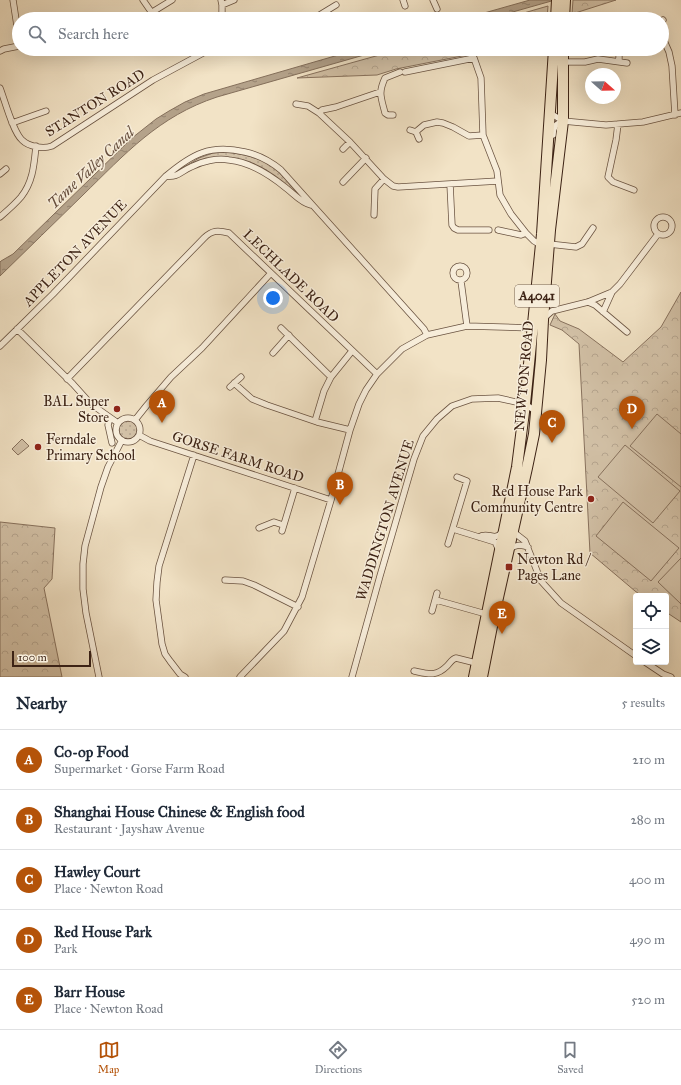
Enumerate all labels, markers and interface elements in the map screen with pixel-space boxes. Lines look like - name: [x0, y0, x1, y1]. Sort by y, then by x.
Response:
- search box: [12, 12, 669, 56]
- icon: search: [26, 23, 48, 45]
- text: Search here: [58, 25, 129, 43]
- street label: STANTON ROAD: [42, 66, 148, 140]
- north arrow: [585, 68, 621, 104]
- water label: Tame Valley Canal: [44, 122, 139, 213]
- street label: APPLETON AVENUE: [19, 196, 130, 311]
- street label: LECHLADE ROAD: [240, 226, 342, 326]
- road number: A4041: [515, 285, 559, 307]
- your location: [263, 288, 283, 308]
- street label: NEWTON ROAD: [511, 320, 537, 432]
- pin: A: [149, 390, 175, 423]
- place label: BAL Super Store: [43, 393, 110, 426]
- pin: D: [619, 396, 645, 429]
- marker: BAL Super Store: [112, 404, 122, 414]
- pin: C: [539, 410, 565, 443]
- street label: GORSE FARM ROAD: [170, 428, 306, 486]
- place label: Ferndale Primary School: [46, 431, 135, 464]
- street label: WADDINGTON AVENUE: [352, 437, 418, 603]
- marker: Ferndale Primary School: [33, 442, 43, 452]
- pin: B: [327, 472, 353, 505]
- place label: Red House Park Community Centre: [471, 483, 583, 516]
- marker: Red House Park Community Centre: [586, 494, 596, 504]
- place label: Newton Rd / Pages Lane: [517, 551, 591, 584]
- marker: Newton Rd / Pages Lane: [504, 562, 514, 572]
- map controls: [633, 593, 669, 665]
- button: locate: [633, 593, 669, 629]
- pin: E: [489, 601, 515, 634]
- button: layers: [633, 629, 669, 665]
- scale bar: [12, 649, 91, 668]
- text: 100 m: [18, 651, 47, 664]
- text: Nearby: [16, 693, 67, 714]
- text: 5 results: [621, 695, 665, 711]
- text: Co-op Food: [54, 743, 129, 761]
- text: A: [25, 752, 33, 768]
- text: 210 m: [632, 752, 665, 768]
- text: Supermarket · Gorse Farm Road: [54, 761, 225, 777]
- text: Shanghai House Chinese & English food: [54, 803, 305, 821]
- text: B: [25, 812, 33, 828]
- text: 280 m: [630, 812, 665, 828]
- text: Restaurant · Jayshaw Avenue: [54, 821, 205, 837]
- text: Hawley Court: [54, 863, 140, 881]
- text: C: [25, 872, 33, 888]
- text: 400 m: [629, 872, 665, 888]
- text: Place · Newton Road: [54, 881, 163, 897]
- text: Red House Park: [54, 923, 152, 941]
- text: D: [24, 932, 34, 948]
- text: 490 m: [629, 932, 665, 948]
- text: Park: [54, 941, 78, 957]
- text: Barr House: [54, 983, 125, 1001]
- text: E: [24, 992, 34, 1008]
- text: 520 m: [631, 992, 665, 1008]
- text: Place · Newton Road: [54, 1001, 163, 1017]
- tab: Map: [98, 1039, 120, 1076]
- tab: Directions: [315, 1039, 362, 1076]
- tab: Saved: [557, 1039, 583, 1076]

